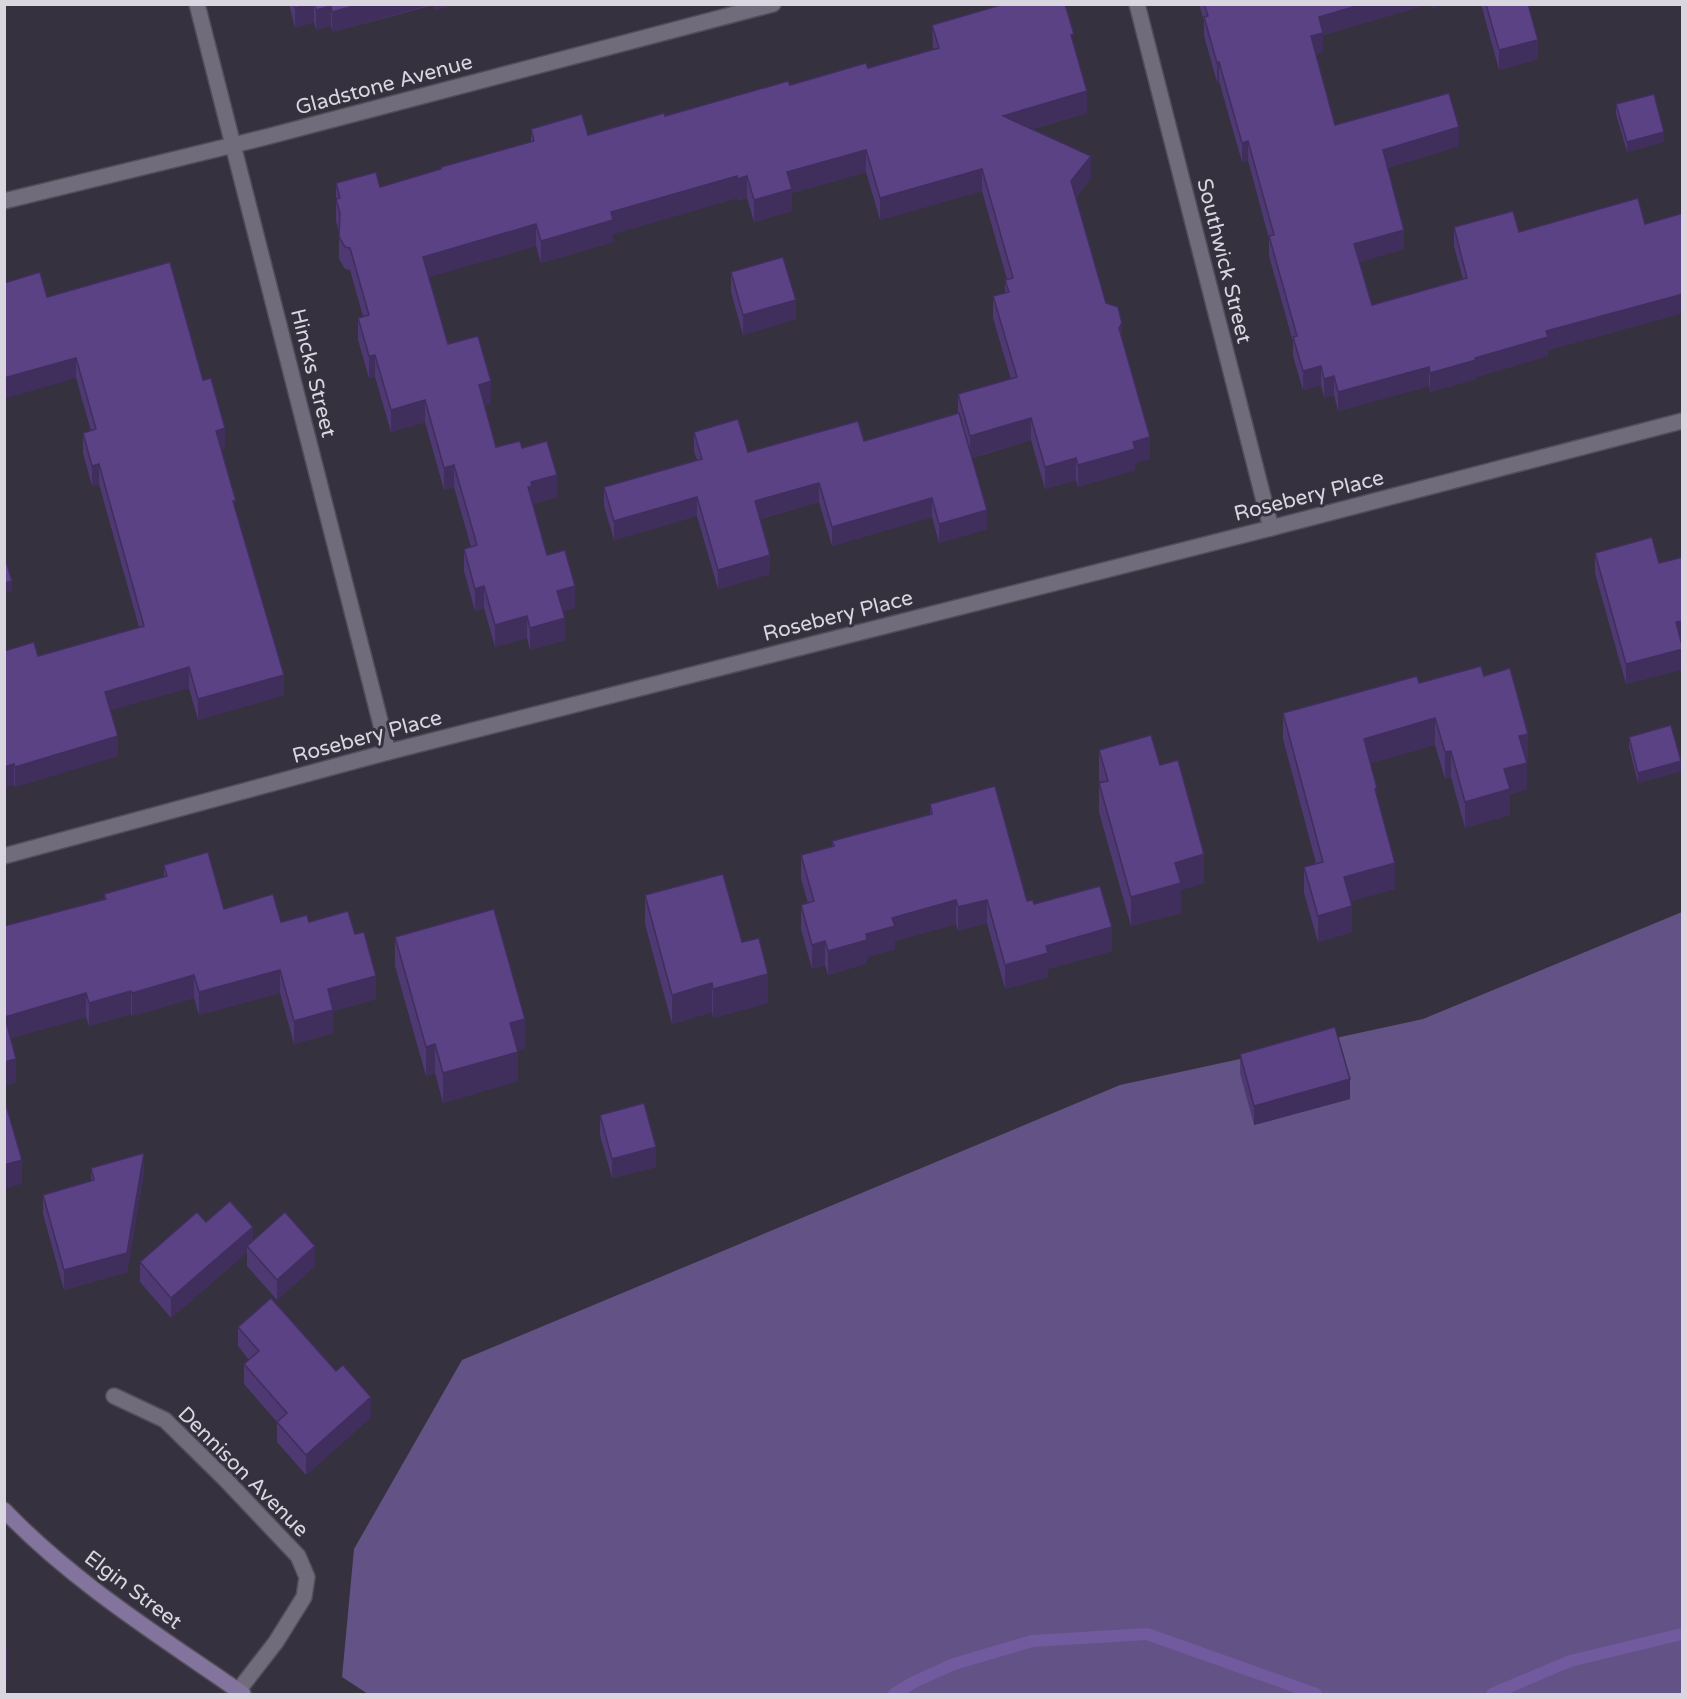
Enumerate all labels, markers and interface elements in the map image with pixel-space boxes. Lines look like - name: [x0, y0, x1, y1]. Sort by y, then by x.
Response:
- street label: Gladstone Avenue: [293, 49, 475, 121]
- street label: Southwick Street: [1191, 176, 1257, 346]
- street label: Hincks Street: [285, 306, 341, 440]
- street label: Rosebery Place: [1231, 465, 1387, 527]
- street label: Rosebery Place: [760, 585, 916, 647]
- street label: Rosebery Place: [290, 705, 445, 769]
- street label: Dennison Avenue: [173, 1402, 314, 1543]
- street label: Elgin Street: [79, 1545, 187, 1635]

